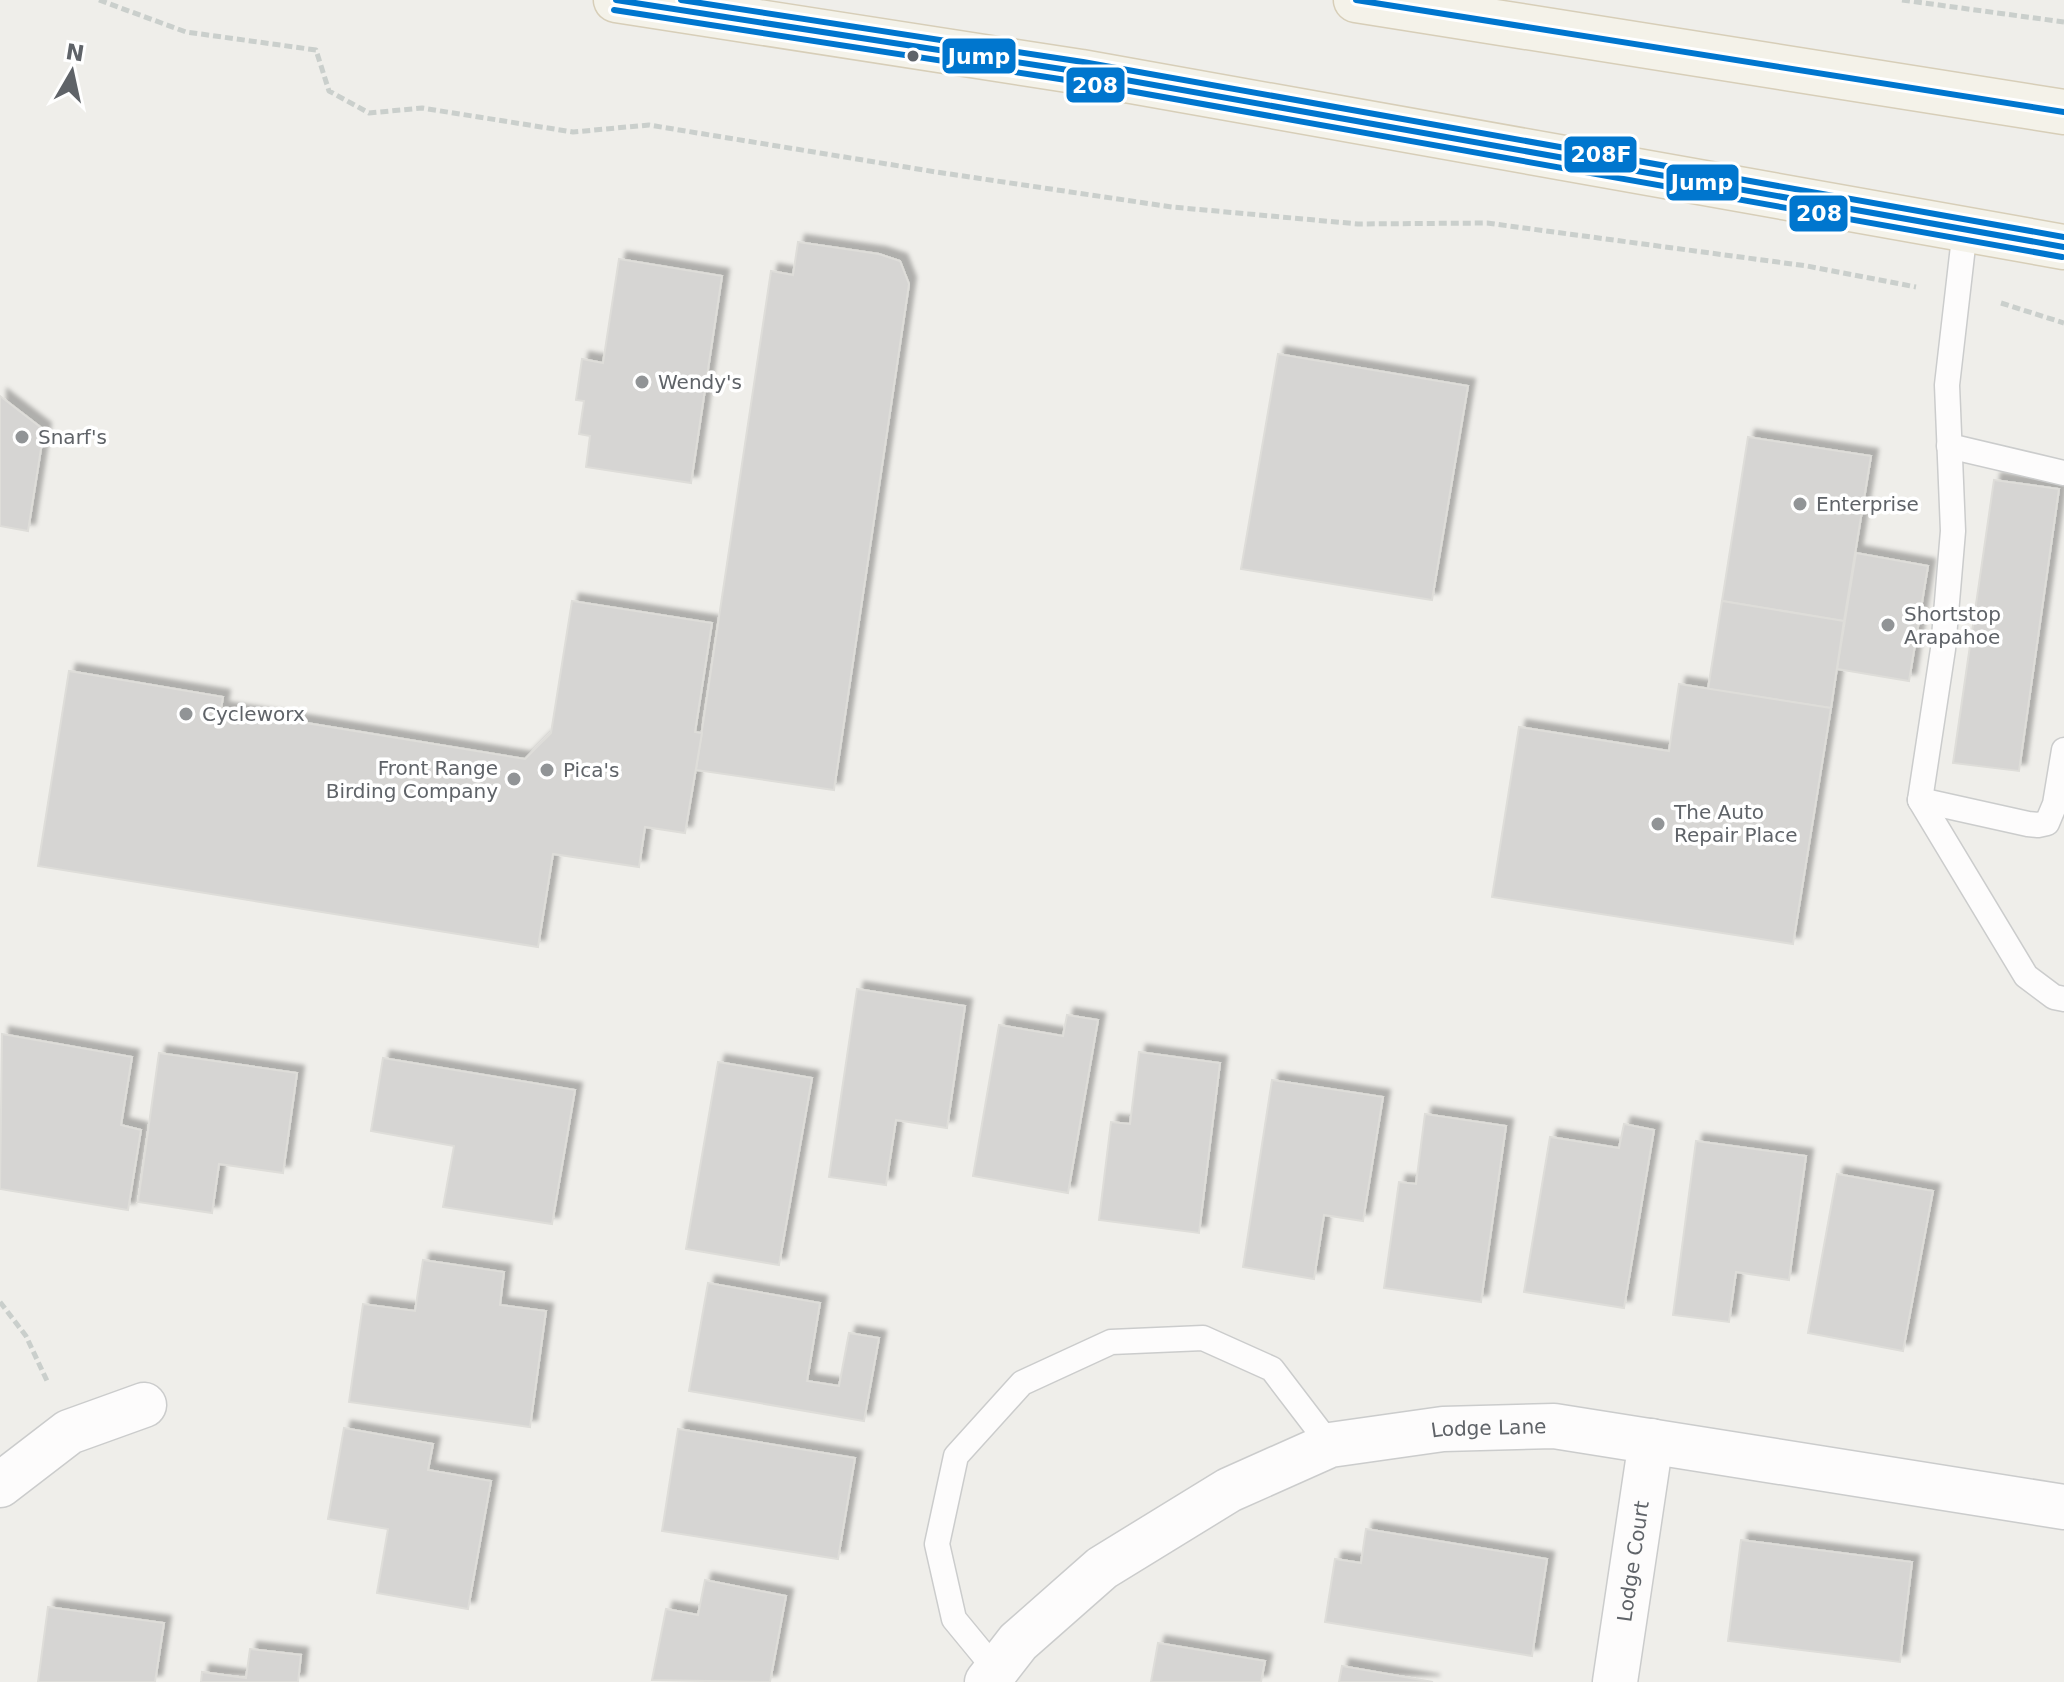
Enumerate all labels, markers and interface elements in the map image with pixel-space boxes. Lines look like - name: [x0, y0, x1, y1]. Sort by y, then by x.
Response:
- north arrow: [32, 32, 112, 112]
- line badge: Jump: [941, 37, 1017, 75]
- text: N: [64, 39, 86, 67]
- text: Jump: [946, 44, 1010, 69]
- unlabelled marker: [905, 48, 921, 64]
- line badge: 208: [1065, 66, 1126, 104]
- text: 208: [1072, 73, 1118, 98]
- line badge: 208F: [1563, 135, 1638, 174]
- text: 208F: [1571, 142, 1631, 167]
- line badge: Jump: [1665, 163, 1740, 202]
- text: Jump: [1669, 170, 1733, 195]
- line badge: 208: [1788, 194, 1849, 233]
- text: 208: [1796, 201, 1842, 226]
- place label: Wendy's: [658, 370, 742, 394]
- marker: Wendy's: [633, 373, 651, 391]
- place label: Snarf's: [38, 425, 107, 449]
- marker: Snarf's: [13, 428, 31, 446]
- place label: Enterprise: [1816, 492, 1919, 516]
- marker: Enterprise: [1791, 495, 1809, 513]
- place label: Shortstop Arapahoe: [1904, 602, 2001, 649]
- marker: Shortstop Arapahoe: [1879, 616, 1897, 634]
- place label: Cycleworx: [202, 702, 305, 726]
- marker: Cycleworx: [177, 705, 195, 723]
- place label: Front Range Birding Company: [326, 756, 498, 803]
- place label: Pica's: [563, 758, 619, 782]
- marker: Pica's: [538, 761, 556, 779]
- marker: Front Range Birding Company: [505, 770, 523, 788]
- place label: The Auto Repair Place: [1673, 800, 1798, 847]
- marker: The Auto Repair Place: [1649, 815, 1667, 833]
- street label: Lodge Lane: [1429, 1414, 1547, 1443]
- street label: Lodge Court: [1612, 1499, 1654, 1623]

